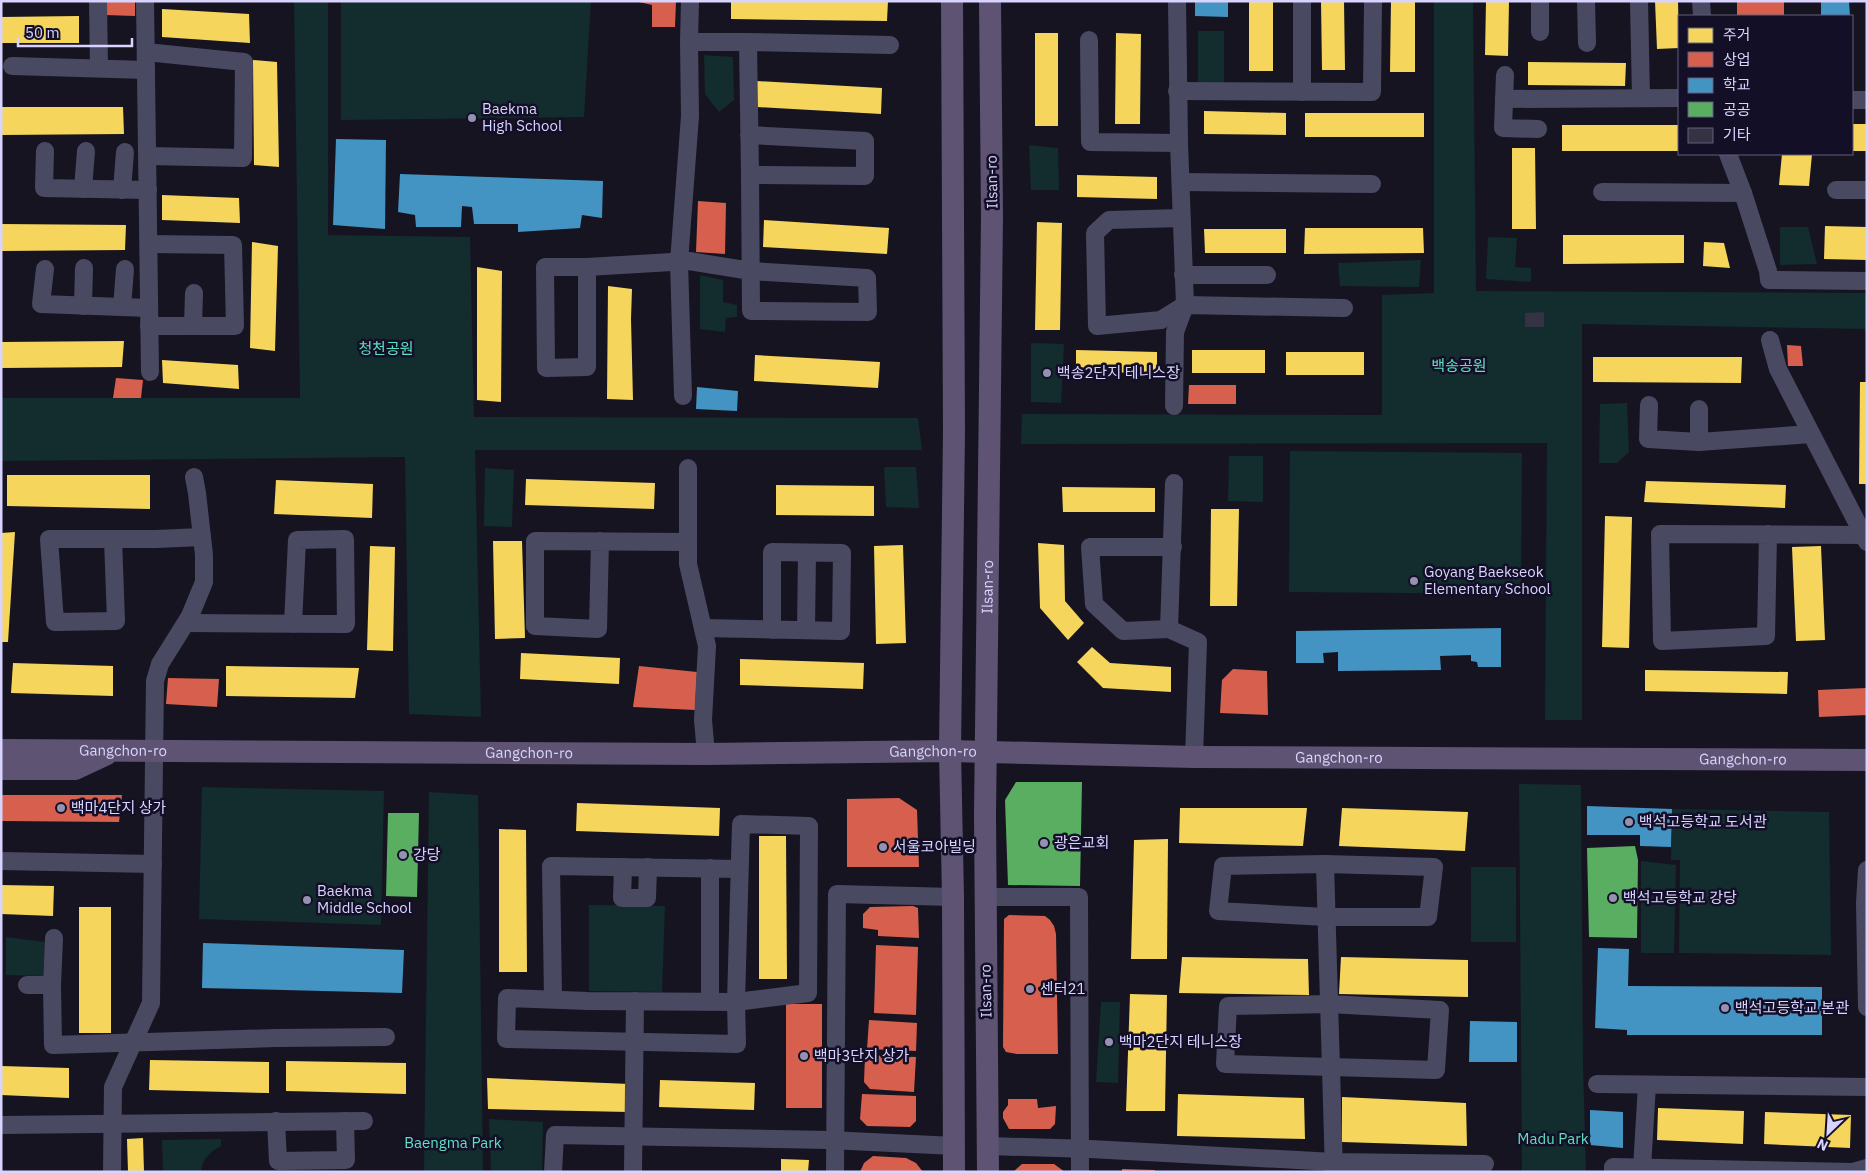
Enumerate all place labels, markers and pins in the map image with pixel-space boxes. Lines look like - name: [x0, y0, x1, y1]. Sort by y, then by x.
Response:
- place label: Baekma High School: [482, 99, 562, 135]
- marker: Baekma High School: [466, 112, 478, 124]
- place label: 백송2단지 테니스장: [1057, 363, 1180, 382]
- marker: 백송2단지 테니스장: [1041, 367, 1053, 379]
- place label: Goyang Baekseok Elementary School: [1424, 562, 1551, 598]
- marker: Goyang Baekseok Elementary School: [1408, 575, 1420, 587]
- place label: 백마4단지 상가: [71, 798, 167, 817]
- marker: 백마4단지 상가: [55, 802, 67, 814]
- place label: 백석고등학교 도서관: [1639, 812, 1767, 831]
- marker: 백석고등학교 도서관: [1623, 816, 1635, 828]
- place label: 광은교회: [1054, 833, 1109, 852]
- place label: 서울코아빌딩: [893, 837, 976, 856]
- marker: 광은교회: [1038, 837, 1050, 849]
- marker: 서울코아빌딩: [877, 841, 889, 853]
- place label: 강당: [413, 845, 441, 864]
- marker: 강당: [397, 849, 409, 861]
- place label: Baekma Middle School: [317, 881, 412, 917]
- place label: 백석고등학교 강당: [1623, 888, 1737, 907]
- marker: 백석고등학교 강당: [1607, 892, 1619, 904]
- marker: Baekma Middle School: [301, 894, 313, 906]
- place label: 센터21: [1040, 979, 1086, 998]
- marker: 센터21: [1024, 983, 1036, 995]
- place label: 백석고등학교 본관: [1735, 998, 1849, 1017]
- marker: 백석고등학교 본관: [1719, 1002, 1731, 1014]
- place label: 백마2단지 테니스장: [1119, 1032, 1242, 1051]
- marker: 백마2단지 테니스장: [1103, 1036, 1115, 1048]
- place label: 백마3단지 상가: [814, 1046, 910, 1065]
- marker: 백마3단지 상가: [798, 1050, 810, 1062]

